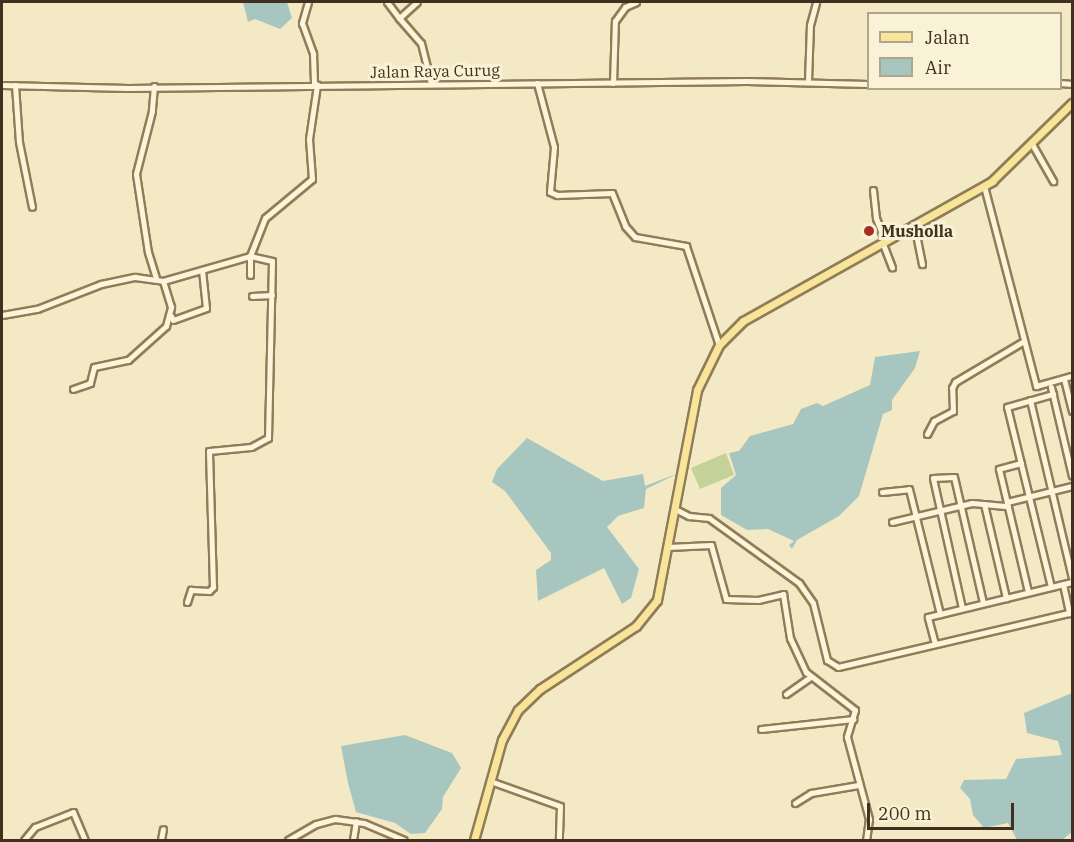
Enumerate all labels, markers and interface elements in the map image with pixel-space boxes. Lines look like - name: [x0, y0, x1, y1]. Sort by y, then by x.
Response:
- legend: [867, 12, 1062, 90]
- text: Jalan: [925, 26, 970, 49]
- text: Air: [925, 56, 951, 79]
- street label: Jalan Raya Curug: [370, 60, 500, 82]
- place label: Musholla: [881, 221, 953, 241]
- marker: Musholla: [862, 224, 876, 238]
- scale bar: [870, 791, 1017, 829]
- text: 200 m: [878, 802, 932, 825]

